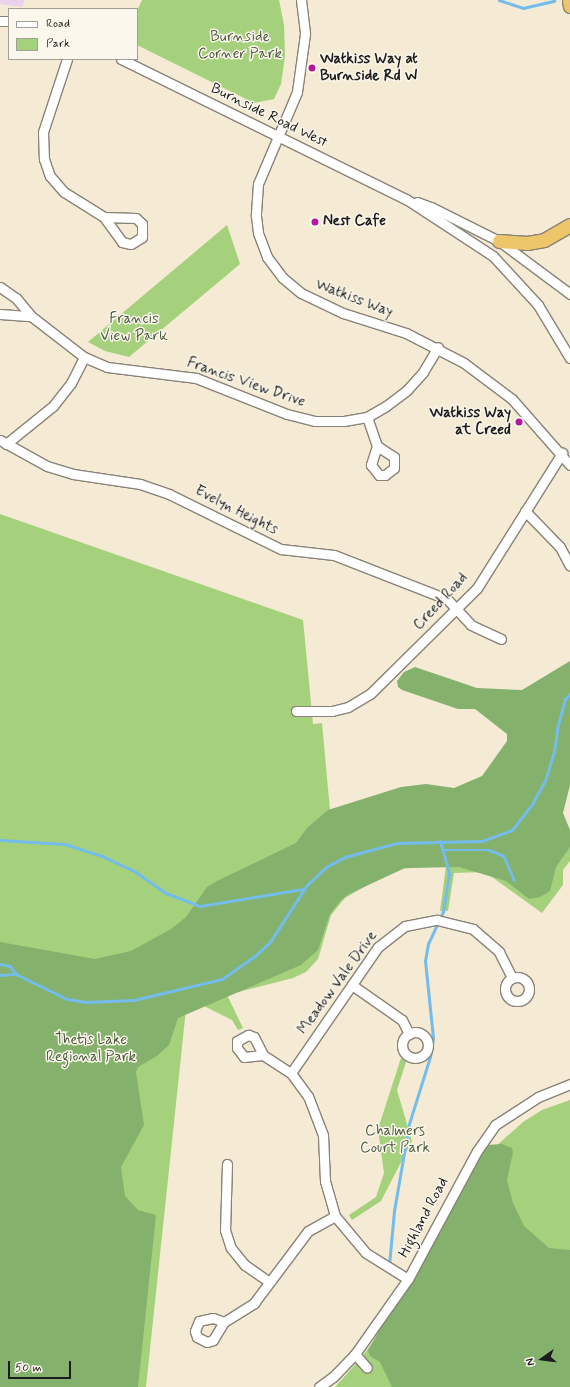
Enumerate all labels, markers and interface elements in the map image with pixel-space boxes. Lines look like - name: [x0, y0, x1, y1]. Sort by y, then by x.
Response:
- legend: [8, 8, 138, 60]
- text: Road: [46, 16, 70, 32]
- park label: Burnside Corner Park: [199, 28, 281, 63]
- text: Park: [46, 36, 70, 52]
- place label: Watkiss Way at Burnside Rd W: [320, 50, 424, 85]
- marker: Watkiss Way at Burnside Rd W: [307, 63, 317, 73]
- street label: Burnside Road West: [207, 80, 331, 152]
- place label: Nest Cafe: [323, 213, 386, 231]
- marker: Nest Cafe: [310, 217, 320, 227]
- street label: Watkiss Way: [312, 276, 396, 322]
- park label: Francis View Park: [102, 310, 166, 345]
- street label: Francis View Drive: [186, 355, 306, 411]
- place label: Watkiss Way at Creed: [427, 404, 511, 439]
- marker: Watkiss Way at Creed: [514, 417, 524, 427]
- street label: Evelyn Heights: [191, 482, 281, 540]
- street label: Creed Road: [410, 570, 472, 634]
- street label: Meadow Vale Drive: [295, 928, 381, 1038]
- park label: Thetis Lake Regional Park: [46, 1031, 136, 1066]
- park label: Chalmers Court Park: [360, 1122, 430, 1157]
- street label: Highland Road: [395, 1175, 453, 1261]
- north arrow: [522, 1339, 562, 1379]
- scale bar: [10, 1353, 73, 1379]
- text: N: [523, 1357, 538, 1367]
- text: 50 m: [15, 1360, 42, 1376]

